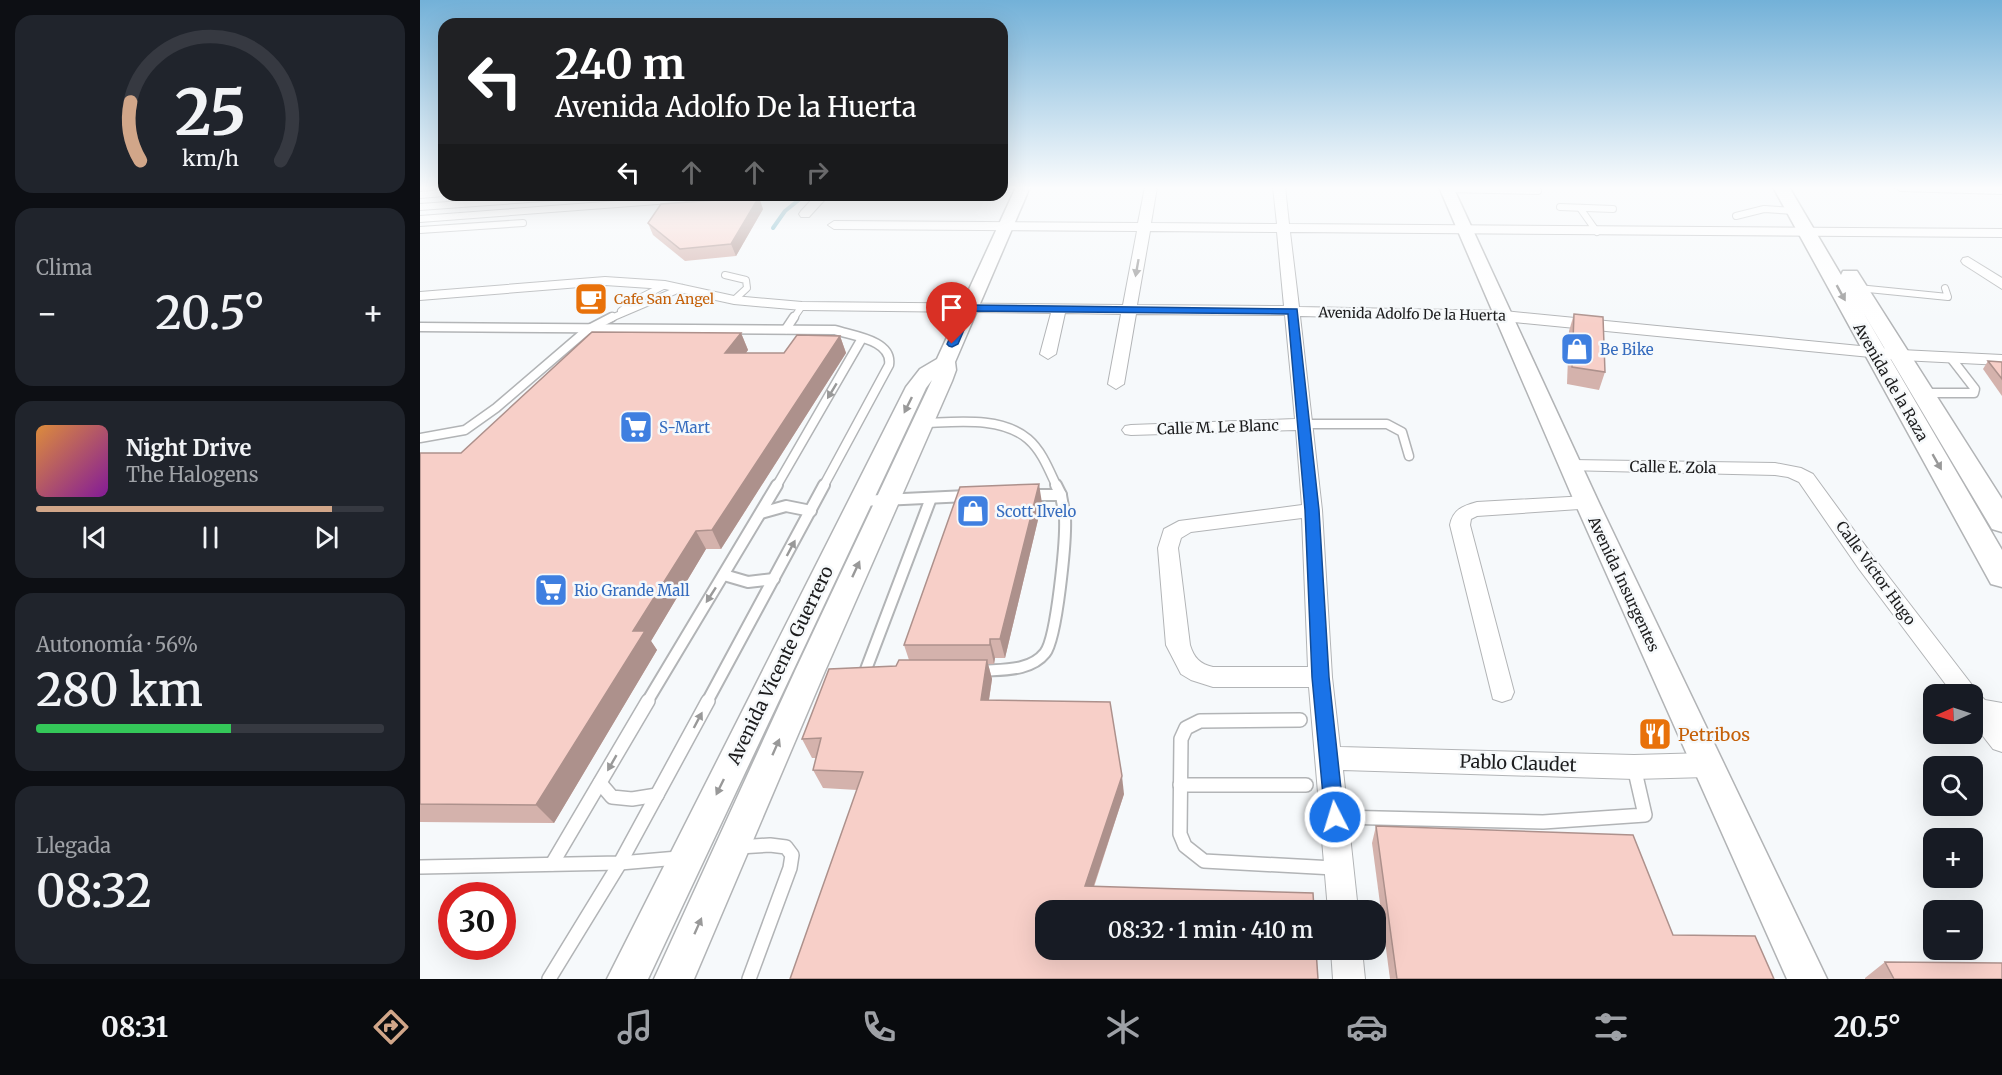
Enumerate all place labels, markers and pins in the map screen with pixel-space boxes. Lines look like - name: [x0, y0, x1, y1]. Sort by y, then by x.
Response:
- cafe icon: Cafe San Angel: [573, 281, 609, 317]
- pin: [926, 282, 977, 344]
- place label: Cafe San Angel: [614, 290, 715, 308]
- shop icon: Be Bike: [1559, 331, 1595, 367]
- place label: Be Bike: [1600, 340, 1654, 359]
- supermarket icon: S-Mart: [618, 409, 654, 445]
- place label: S-Mart: [659, 418, 710, 437]
- shop icon: Scott Ilvelo: [955, 493, 991, 529]
- place label: Scott Ilvelo: [996, 502, 1076, 521]
- supermarket icon: Rio Grande Mall: [533, 572, 569, 608]
- place label: Rio Grande Mall: [574, 581, 690, 600]
- restaurant icon: Petribos: [1637, 716, 1673, 752]
- place label: Petribos: [1678, 723, 1750, 746]

